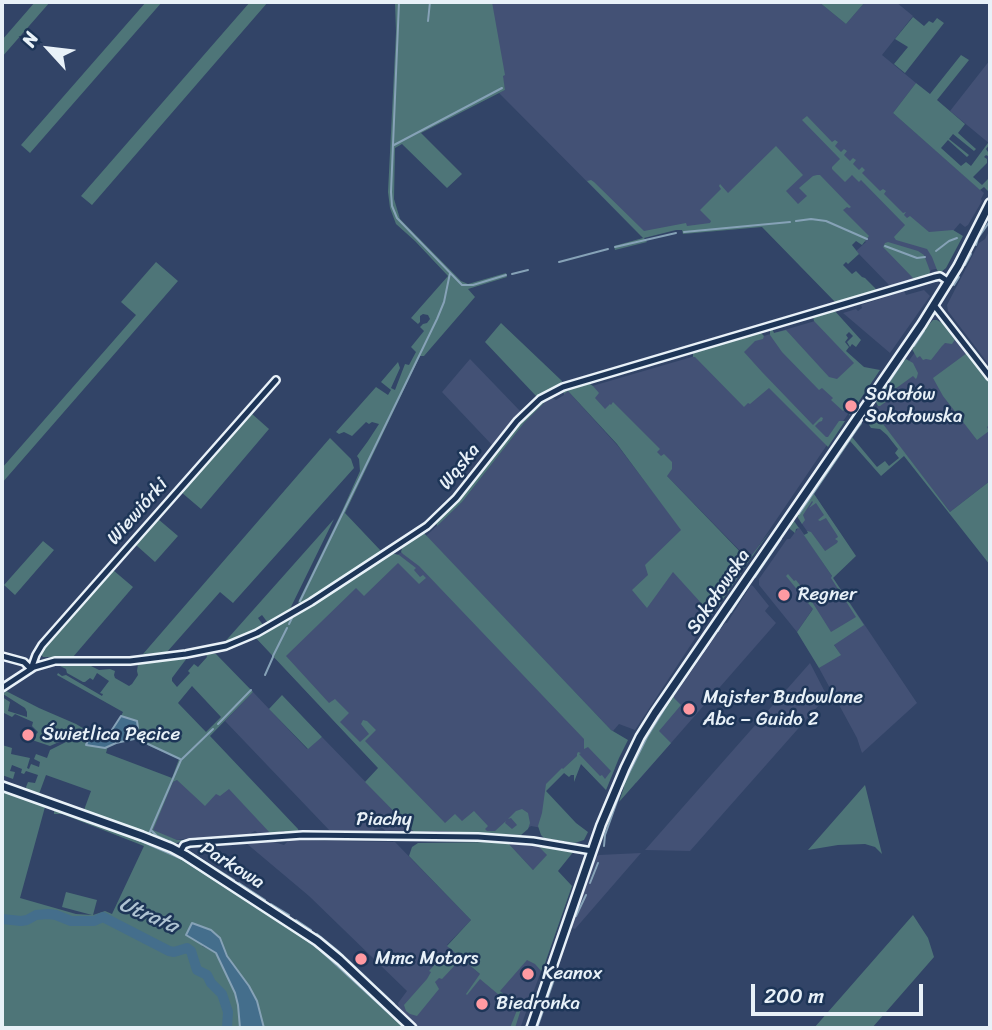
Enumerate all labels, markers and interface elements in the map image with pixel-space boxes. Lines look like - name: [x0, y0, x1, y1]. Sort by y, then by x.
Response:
- north arrow: [14, 14, 84, 84]
- text: N: [12, 26, 48, 53]
- place label: Sokołów Sokołowska: [865, 384, 962, 428]
- marker: Sokołów Sokołowska: [843, 398, 859, 414]
- street label: Wąska: [435, 439, 485, 495]
- street label: Wiewiórki: [103, 474, 173, 550]
- street label: Sokołowska: [682, 545, 756, 639]
- place label: Regner: [798, 584, 857, 606]
- marker: Regner: [776, 587, 792, 603]
- place label: Majster Budowlane Abc – Guido 2: [703, 687, 863, 731]
- marker: Majster Budowlane Abc – Guido 2: [681, 701, 697, 717]
- place label: Świetlica Pęcice: [42, 724, 180, 746]
- marker: Świetlica Pęcice: [20, 727, 36, 743]
- street label: Piachy: [356, 809, 412, 831]
- street label: Parkowa: [196, 837, 268, 895]
- water label: Utrata: [115, 892, 181, 940]
- place label: Mmc Motors: [375, 948, 478, 970]
- marker: Mmc Motors: [353, 951, 369, 967]
- place label: Keanox: [542, 963, 602, 985]
- marker: Keanox: [520, 966, 536, 982]
- scale bar: [754, 970, 926, 1014]
- text: 200 m: [764, 977, 824, 1015]
- place label: Biedronka: [496, 993, 580, 1015]
- marker: Biedronka: [474, 996, 490, 1012]

